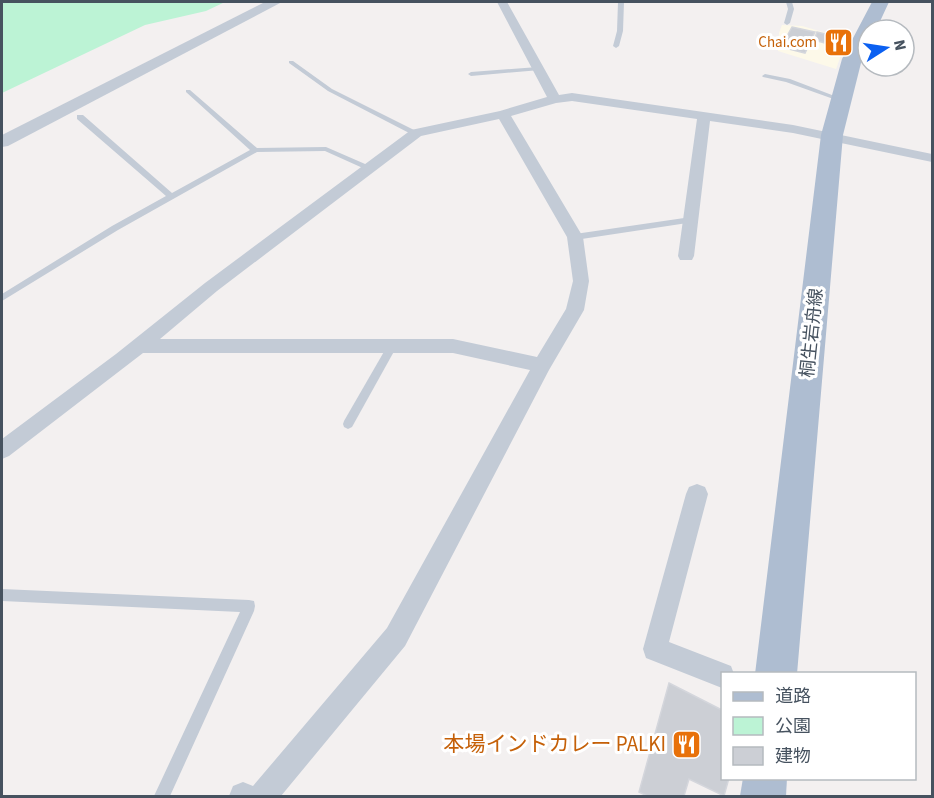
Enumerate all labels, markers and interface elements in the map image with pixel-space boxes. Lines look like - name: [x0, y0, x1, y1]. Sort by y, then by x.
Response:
- north arrow: [856, 18, 916, 78]
- restaurant icon: Chai.com: [822, 26, 854, 58]
- place label: Chai.com: [758, 32, 817, 53]
- text: N: [888, 38, 912, 53]
- street label: 桐生岩舟線: [795, 287, 829, 379]
- legend: [721, 672, 916, 780]
- text: 道路: [775, 684, 811, 709]
- text: 公園: [775, 714, 811, 739]
- restaurant icon: 本場インドカレー PALKI: [671, 728, 703, 760]
- place label: 本場インドカレー PALKI: [444, 729, 666, 759]
- text: 建物: [775, 744, 811, 769]

